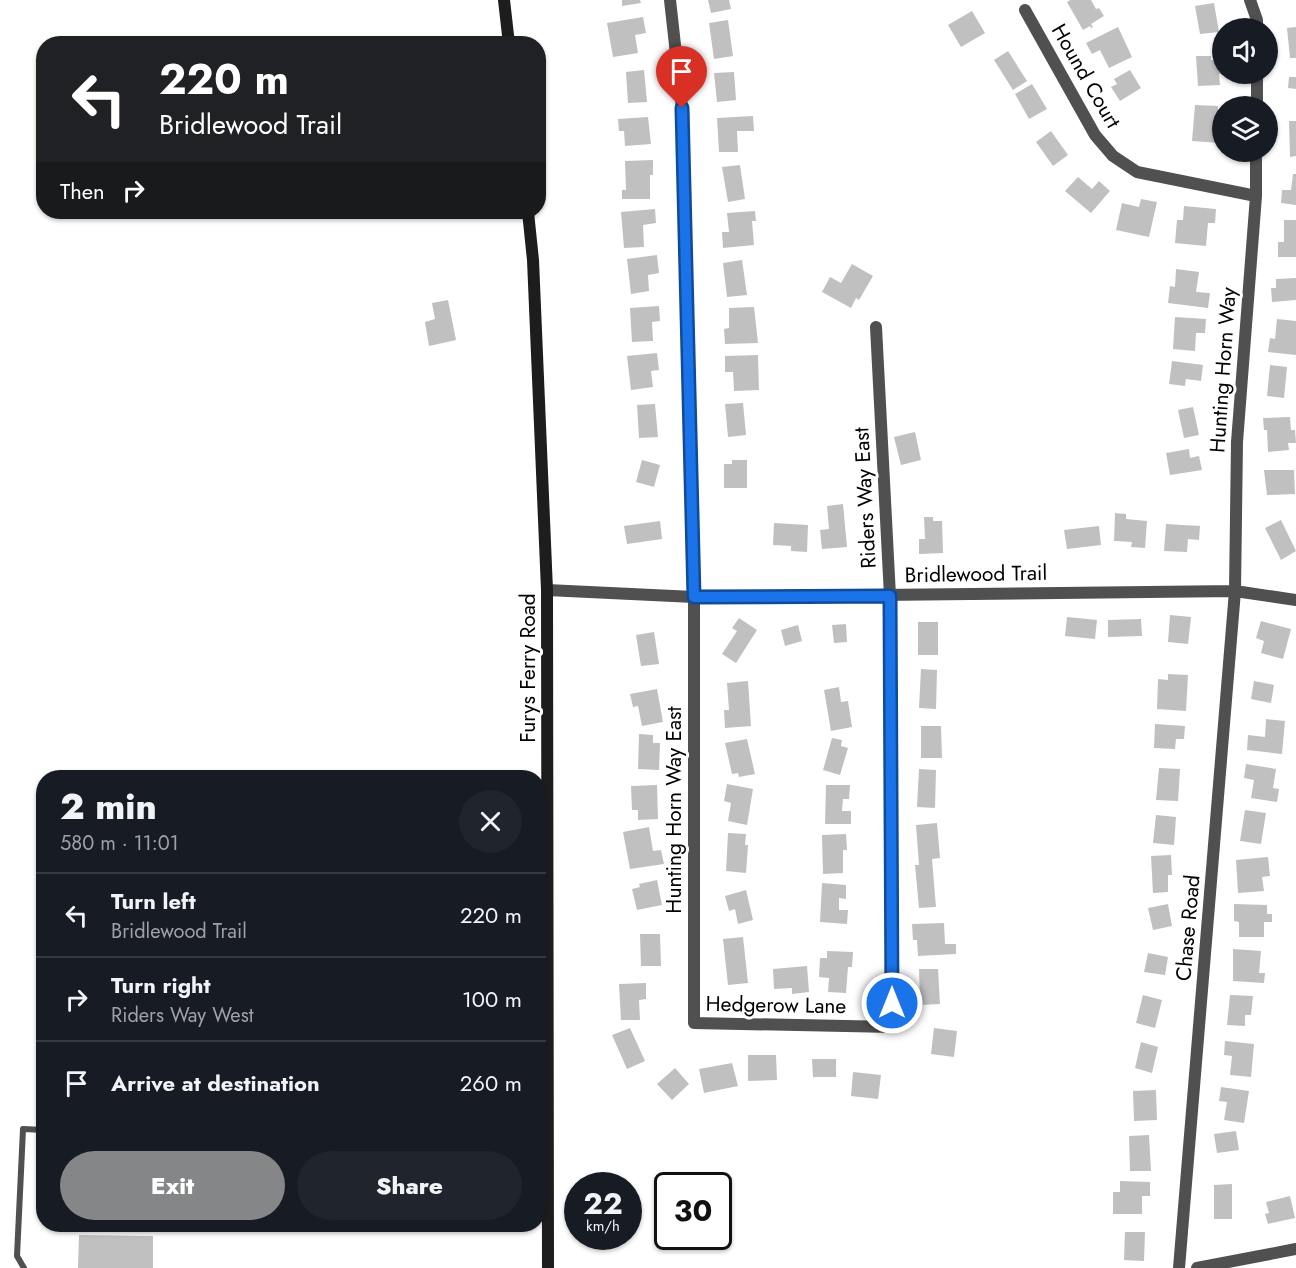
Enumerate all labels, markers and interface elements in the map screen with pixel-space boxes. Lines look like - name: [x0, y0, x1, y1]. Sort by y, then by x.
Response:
- street label: Hound Court: [1044, 18, 1128, 134]
- map controls: [1212, 18, 1278, 162]
- button: sound: [1212, 18, 1278, 84]
- pin: [656, 46, 707, 108]
- text: 220 m: [159, 49, 289, 110]
- icon: arrive: [665, 55, 698, 88]
- icon: left: [60, 60, 138, 138]
- button: layers: [1212, 96, 1278, 162]
- text: Bridlewood Trail: [159, 105, 342, 144]
- icon: right: [117, 174, 150, 207]
- text: Then: [60, 175, 105, 207]
- street label: Hunting Horn Way: [1202, 286, 1244, 454]
- street label: Riders Way East: [846, 427, 884, 569]
- street label: Bridlewood Trail: [904, 558, 1048, 590]
- street label: Furys Ferry Road: [513, 593, 543, 743]
- street label: Hunting Horn Way East: [659, 706, 689, 914]
- text: 2 min: [60, 780, 157, 832]
- button: close: [459, 790, 522, 853]
- text: 580 m · 11:01: [60, 829, 179, 858]
- street label: Chase Road: [1168, 874, 1208, 982]
- text: Turn left: [111, 885, 196, 917]
- icon: left: [60, 899, 93, 932]
- text: 220 m: [460, 899, 522, 931]
- text: Bridlewood Trail: [111, 917, 247, 946]
- text: Turn right: [111, 969, 211, 1001]
- position arrow: [860, 971, 924, 1035]
- icon: right: [60, 983, 93, 1016]
- text: 100 m: [462, 983, 522, 1015]
- street label: Hedgerow Lane: [705, 989, 847, 1021]
- text: Riders Way West: [111, 1001, 254, 1030]
- icon: arrive: [60, 1067, 93, 1100]
- text: Arrive at destination: [111, 1067, 320, 1099]
- text: 260 m: [460, 1067, 522, 1099]
- button: Exit: [60, 1151, 285, 1220]
- button: Share: [297, 1151, 522, 1220]
- speed limit sign: 30: [654, 1172, 732, 1250]
- text: 22: [583, 1182, 623, 1225]
- text: km/h: [586, 1215, 620, 1237]

